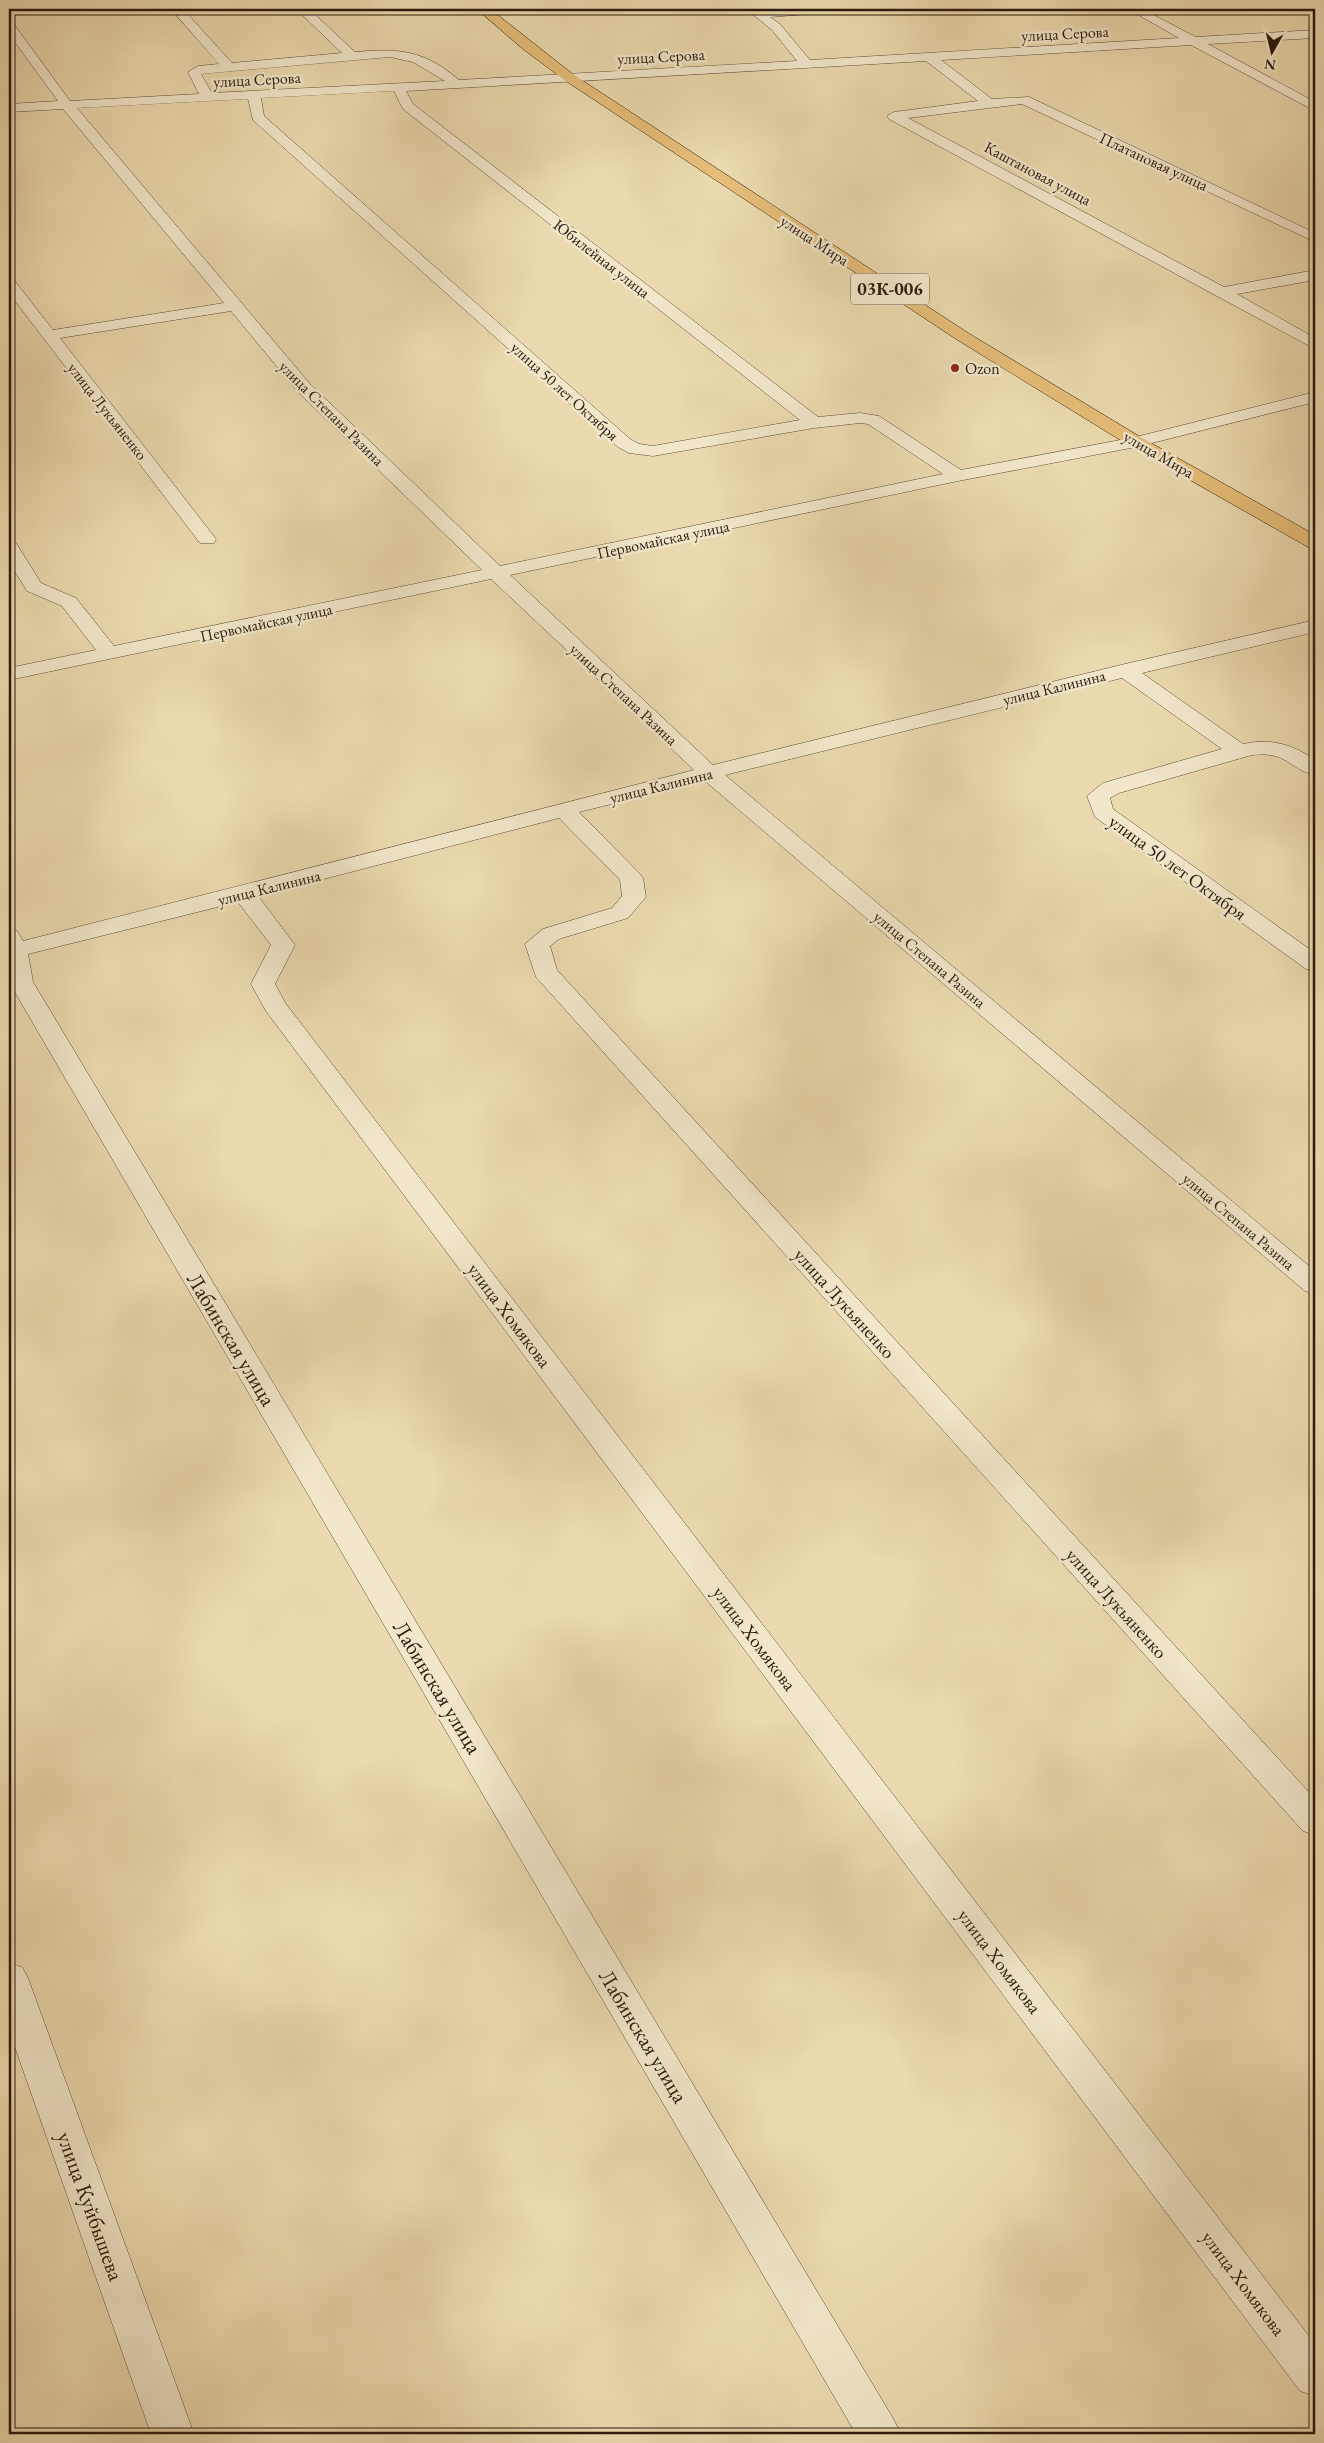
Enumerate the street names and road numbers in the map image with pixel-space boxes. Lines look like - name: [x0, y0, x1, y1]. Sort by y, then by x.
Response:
- street label: улица Серова: [1021, 21, 1110, 46]
- street label: улица Серова: [617, 44, 706, 69]
- street label: улица Серова: [213, 67, 302, 92]
- street label: Платановая улица: [1096, 127, 1212, 196]
- street label: Каштановая улица: [981, 136, 1095, 211]
- street label: улица Мира: [776, 210, 854, 271]
- street label: Юбилейная улица: [549, 214, 655, 303]
- road number: 03К-006: [851, 274, 929, 304]
- street label: улица 50 лет Октября: [506, 337, 623, 446]
- street label: улица Степана Разина: [275, 356, 389, 471]
- street label: улица Лукьяненко: [63, 358, 152, 464]
- street label: улица Мира: [1120, 426, 1198, 483]
- street label: Первомайская улица: [595, 515, 732, 564]
- street label: Первомайская улица: [198, 598, 335, 647]
- street label: улица Степана Разина: [565, 639, 683, 750]
- street label: улица Калинина: [1001, 664, 1108, 710]
- street label: улица Калинина: [608, 762, 715, 808]
- street label: улица 50 лет Октября: [1104, 809, 1252, 926]
- street label: улица Калинина: [216, 864, 323, 910]
- street label: улица Степана Разина: [869, 906, 991, 1013]
- street label: улица Степана Разина: [1178, 1168, 1300, 1275]
- street label: улица Лукьяненко: [788, 1243, 901, 1364]
- street label: улица Хомякова: [462, 1258, 557, 1373]
- street label: Лабинская улица: [180, 1267, 283, 1412]
- street label: улица Лукьяненко: [1060, 1543, 1173, 1664]
- street label: улица Хомякова: [707, 1581, 802, 1696]
- street label: Лабинская улица: [386, 1615, 489, 1760]
- street label: улица Хомякова: [952, 1904, 1047, 2019]
- street label: Лабинская улица: [592, 1964, 695, 2109]
- street label: улица Куйбышева: [50, 2128, 131, 2285]
- street label: улица Хомякова: [1196, 2226, 1291, 2341]

